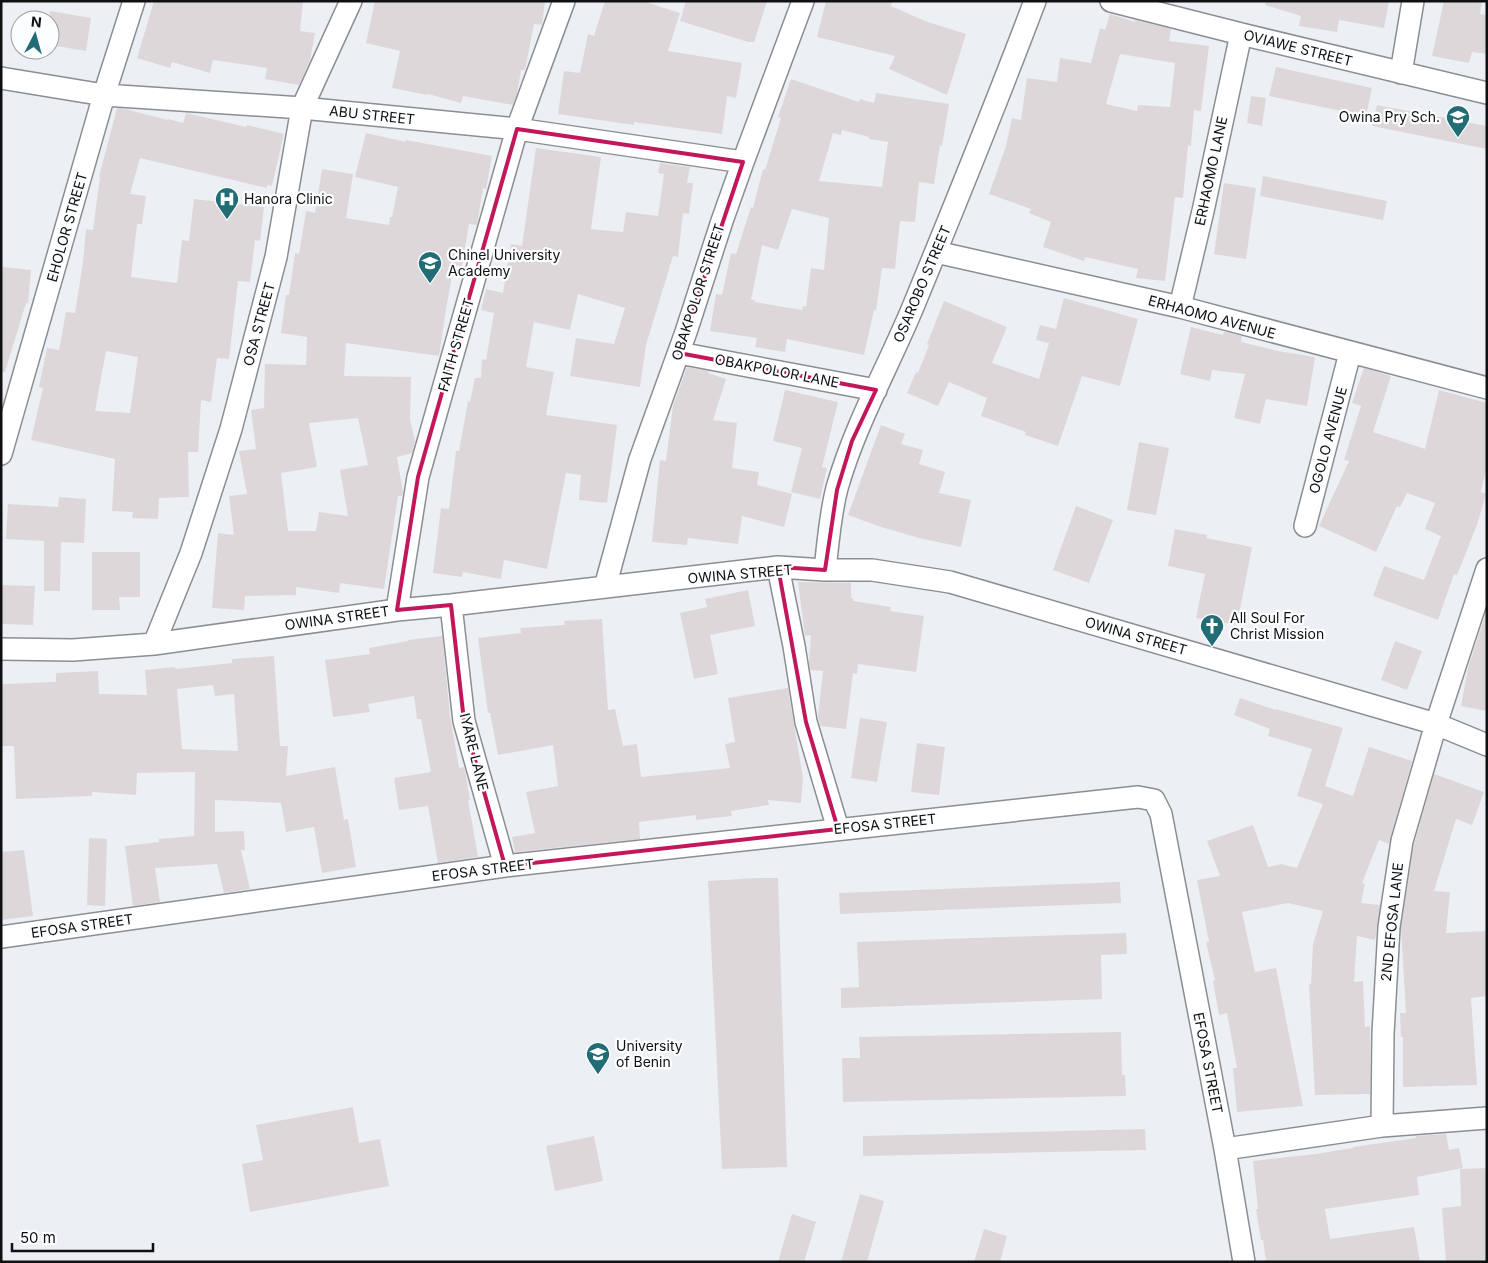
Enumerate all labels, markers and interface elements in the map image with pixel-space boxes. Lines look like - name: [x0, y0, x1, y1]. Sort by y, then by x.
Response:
- north arrow: [10, 10, 60, 60]
- text: N: [30, 13, 43, 31]
- street label: OVIAWE STREET: [1242, 26, 1354, 69]
- street label: ABU STREET: [328, 102, 416, 127]
- school or university icon: Owina Pry Sch.: [1445, 104, 1471, 138]
- place label: Owina Pry Sch.: [1339, 108, 1440, 125]
- street label: ERHAOMO LANE: [1191, 115, 1230, 227]
- street label: EHOLOR STREET: [43, 170, 90, 284]
- hospital icon: Hanora Clinic: [214, 186, 240, 220]
- place label: Hanora Clinic: [244, 190, 333, 207]
- street label: OBAKPOLOR STREET: [667, 221, 728, 362]
- street label: OSAROBO STREET: [889, 223, 954, 345]
- place label: Chinel University Academy: [448, 246, 560, 279]
- school or university icon: Chinel University Academy: [417, 250, 443, 284]
- street label: OSA STREET: [239, 280, 278, 368]
- street label: ERHAOMO AVENUE: [1147, 291, 1278, 342]
- street label: FAITH STREET: [434, 296, 477, 394]
- street label: OBAKPOLOR LANE: [713, 350, 841, 391]
- street label: OGOLO AVENUE: [1305, 384, 1350, 495]
- street label: OWINA STREET: [687, 560, 793, 587]
- street label: OWINA STREET: [284, 602, 390, 633]
- place label: All Soul For Christ Mission: [1230, 609, 1324, 642]
- street label: OWINA STREET: [1083, 613, 1189, 658]
- church icon: All Soul For Christ Mission: [1199, 613, 1225, 647]
- street label: IYARE LANE: [457, 711, 492, 793]
- street label: EFOSA STREET: [833, 810, 937, 837]
- street label: EFOSA STREET: [431, 855, 535, 884]
- street label: 2ND EFOSA LANE: [1377, 862, 1406, 982]
- street label: EFOSA STREET: [30, 910, 134, 941]
- street label: EFOSA STREET: [1190, 1011, 1227, 1115]
- place label: University of Benin: [616, 1037, 683, 1070]
- school or university icon: University of Benin: [585, 1041, 611, 1075]
- scale bar: [12, 1220, 154, 1252]
- text: 50 m: [20, 1228, 56, 1247]

